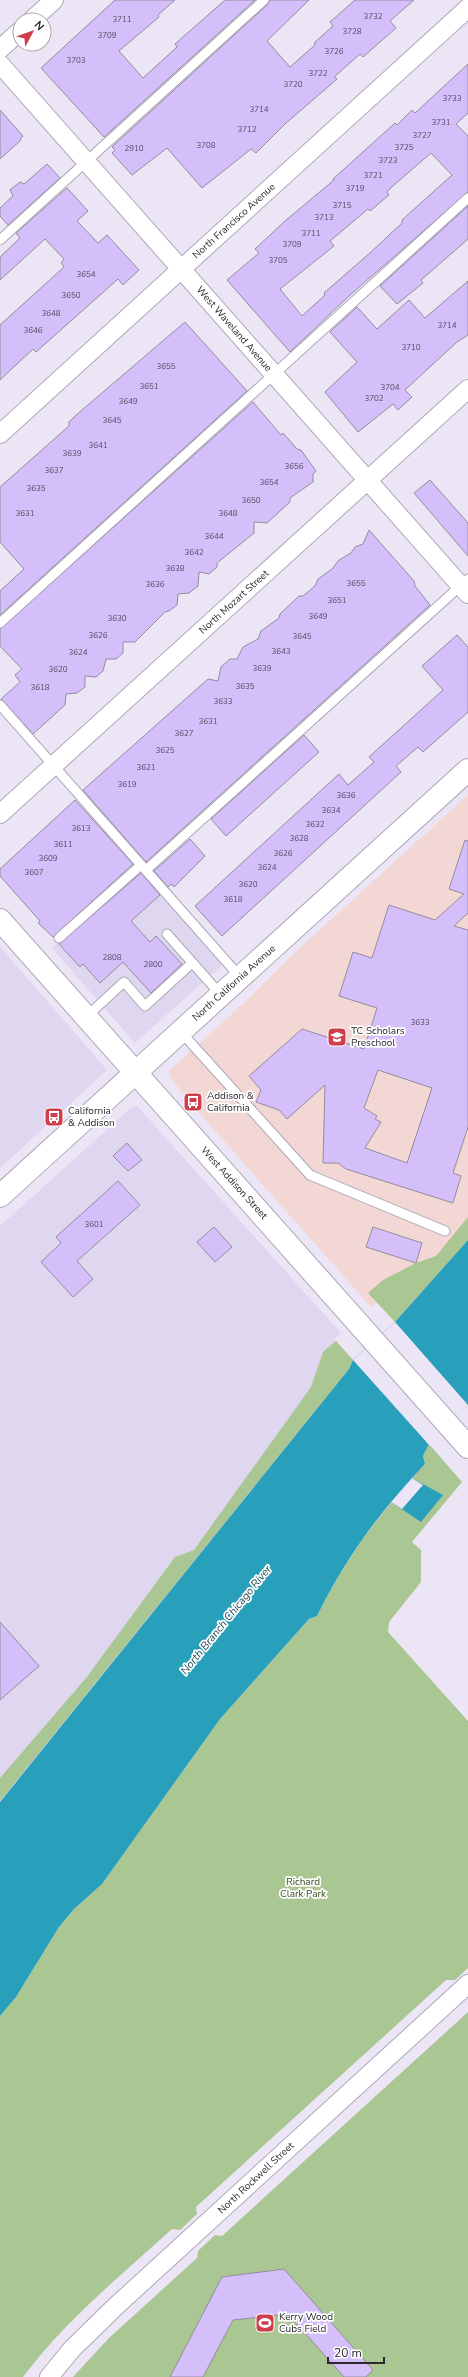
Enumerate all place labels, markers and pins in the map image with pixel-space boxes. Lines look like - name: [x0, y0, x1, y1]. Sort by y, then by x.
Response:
- place label: TC Scholars Preschool: [351, 1024, 405, 1050]
- school or university icon: TC Scholars Preschool: [326, 1026, 348, 1048]
- place label: Addison & California: [207, 1089, 254, 1115]
- bus stop icon: Addison & California: [182, 1091, 204, 1113]
- place label: California & Addison: [68, 1104, 115, 1130]
- bus stop icon: California & Addison: [43, 1106, 65, 1128]
- place label: Kerry Wood Cubs Field: [279, 2310, 333, 2336]
- sports icon: Kerry Wood Cubs Field: [254, 2312, 276, 2334]

